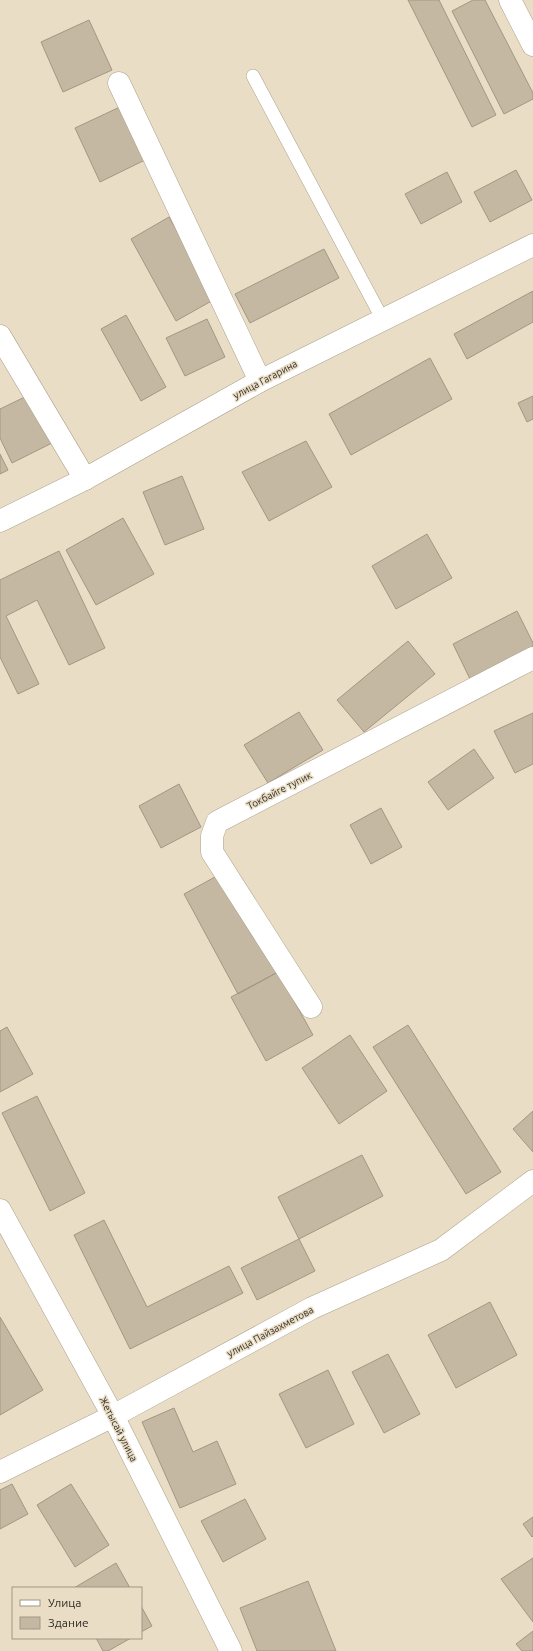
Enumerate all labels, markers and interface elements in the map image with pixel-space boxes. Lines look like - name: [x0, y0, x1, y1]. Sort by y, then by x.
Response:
- street label: улица Гагарина: [231, 358, 299, 401]
- street label: Токбайге тупик: [245, 769, 313, 811]
- street label: улица Пайзахметова: [225, 1304, 315, 1359]
- street label: Жетысай улица: [97, 1395, 140, 1463]
- legend: [12, 1587, 142, 1639]
- text: Улица: [48, 1596, 81, 1609]
- text: Здание: [48, 1616, 89, 1629]

